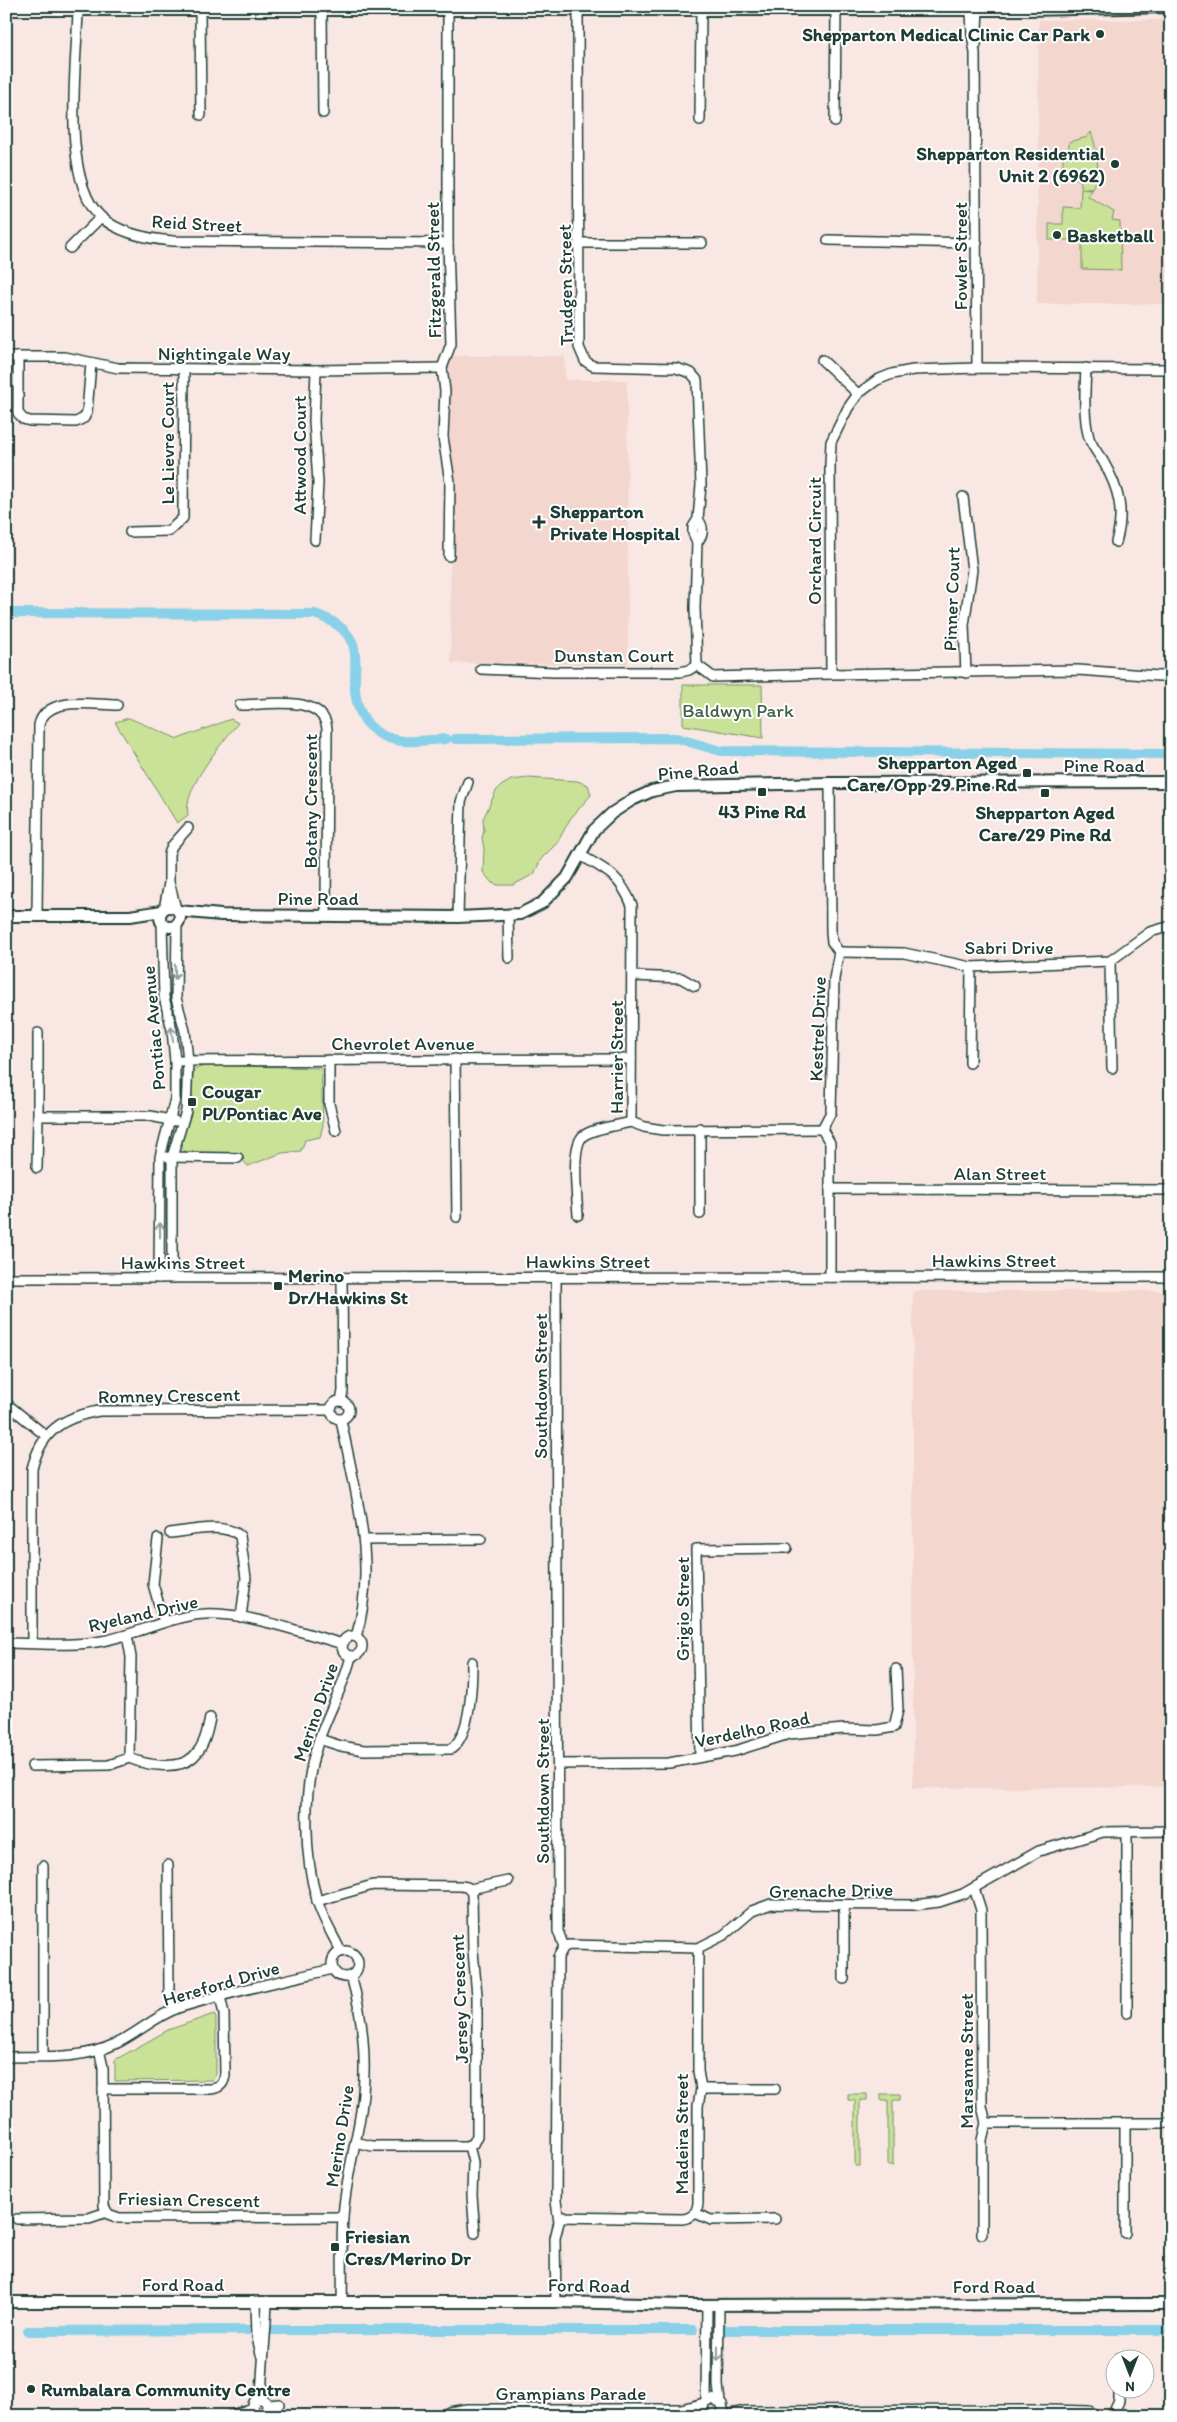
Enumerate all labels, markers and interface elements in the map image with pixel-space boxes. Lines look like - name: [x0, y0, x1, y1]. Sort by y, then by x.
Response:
- place label: Shepparton Medical Clinic Car Park: [802, 23, 1090, 46]
- marker: Shepparton Medical Clinic Car Park: [1094, 28, 1106, 40]
- place label: Shepparton Residential Unit 2 (6962): [916, 142, 1106, 187]
- marker: Shepparton Residential Unit 2 (6962): [1109, 158, 1121, 170]
- street label: Fitzgerald Street: [421, 201, 446, 339]
- street label: Fowler Street: [949, 202, 972, 310]
- street label: Reid Street: [151, 210, 243, 237]
- street label: Trudgen Street: [553, 224, 578, 346]
- place label: Basketball: [1067, 224, 1155, 247]
- marker: Basketball: [1051, 229, 1063, 241]
- street label: Nightingale Way: [158, 342, 290, 365]
- street label: Le Lievre Court: [156, 382, 179, 504]
- street label: Attwood Court: [288, 395, 311, 515]
- street label: Orchard Circuit: [803, 477, 826, 605]
- place label: Shepparton Private Hospital: [550, 500, 681, 545]
- marker: Shepparton Private Hospital: [532, 515, 546, 529]
- street label: Pinner Court: [938, 546, 965, 652]
- street label: Dunstan Court: [554, 644, 674, 667]
- park label: Baldwyn Park: [682, 699, 794, 722]
- street label: Botany Crescent: [299, 734, 322, 868]
- place label: Shepparton Aged Care/Opp 29 Pine Rd: [847, 751, 1018, 796]
- street label: Pine Road: [1063, 754, 1145, 777]
- street label: Pine Road: [657, 756, 740, 785]
- marker: Shepparton Aged Care/Opp 29 Pine Rd: [1021, 767, 1033, 779]
- marker: 43 Pine Rd: [756, 786, 768, 798]
- marker: Shepparton Aged Care/29 Pine Rd: [1039, 787, 1051, 799]
- place label: 43 Pine Rd: [718, 800, 807, 823]
- place label: Shepparton Aged Care/29 Pine Rd: [975, 801, 1115, 846]
- street label: Pine Road: [277, 887, 359, 910]
- street label: Sabri Drive: [964, 936, 1054, 959]
- one-way arrow: [170, 964, 180, 980]
- street label: Pontiac Avenue: [137, 965, 170, 1091]
- street label: Kestrel Drive: [804, 976, 831, 1082]
- street label: Harrier Street: [605, 1000, 628, 1114]
- one-way arrow: [167, 1027, 177, 1043]
- street label: Chevrolet Avenue: [331, 1032, 475, 1055]
- place label: Cougar Pl/Pontiac Ave: [202, 1080, 322, 1125]
- marker: Cougar Pl/Pontiac Ave: [186, 1096, 198, 1108]
- street label: Alan Street: [954, 1162, 1046, 1185]
- one-way arrow: [155, 1222, 165, 1238]
- street label: Hawkins Street: [932, 1249, 1056, 1272]
- street label: Hawkins Street: [526, 1250, 650, 1273]
- street label: Hawkins Street: [121, 1251, 245, 1274]
- place label: Merino Dr/Hawkins St: [288, 1264, 409, 1309]
- marker: Merino Dr/Hawkins St: [272, 1280, 284, 1292]
- street label: Southdown Street: [529, 1313, 552, 1459]
- street label: Romney Crescent: [98, 1383, 240, 1408]
- street label: Grigio Street: [671, 1557, 694, 1661]
- street label: Ryeland Drive: [86, 1590, 200, 1637]
- street label: Merino Drive: [288, 1660, 343, 1765]
- street label: Verdelho Road: [693, 1706, 811, 1753]
- street label: Southdown Street: [531, 1718, 554, 1864]
- street label: Grenache Drive: [769, 1878, 893, 1903]
- street label: Jersey Crescent: [446, 1934, 473, 2064]
- street label: Hereford Drive: [160, 1956, 282, 2011]
- street label: Marsanne Street: [955, 1993, 978, 2129]
- street label: Madeira Street: [670, 2073, 693, 2195]
- street label: Merino Drive: [320, 2083, 359, 2189]
- street label: Friesian Crescent: [118, 2187, 260, 2212]
- place label: Friesian Cres/Merino Dr: [345, 2225, 471, 2270]
- marker: Friesian Cres/Merino Dr: [329, 2241, 341, 2253]
- street label: Ford Road: [142, 2273, 225, 2296]
- street label: Ford Road: [548, 2273, 631, 2298]
- street label: Ford Road: [953, 2275, 1036, 2298]
- one-way arrow: [713, 2345, 723, 2361]
- north arrow: [1104, 2350, 1154, 2400]
- place label: Rumbalara Community Centre: [41, 2378, 291, 2401]
- text: N: [1125, 2378, 1135, 2395]
- street label: Grampians Parade: [496, 2382, 646, 2405]
- marker: Rumbalara Community Centre: [25, 2383, 37, 2395]

